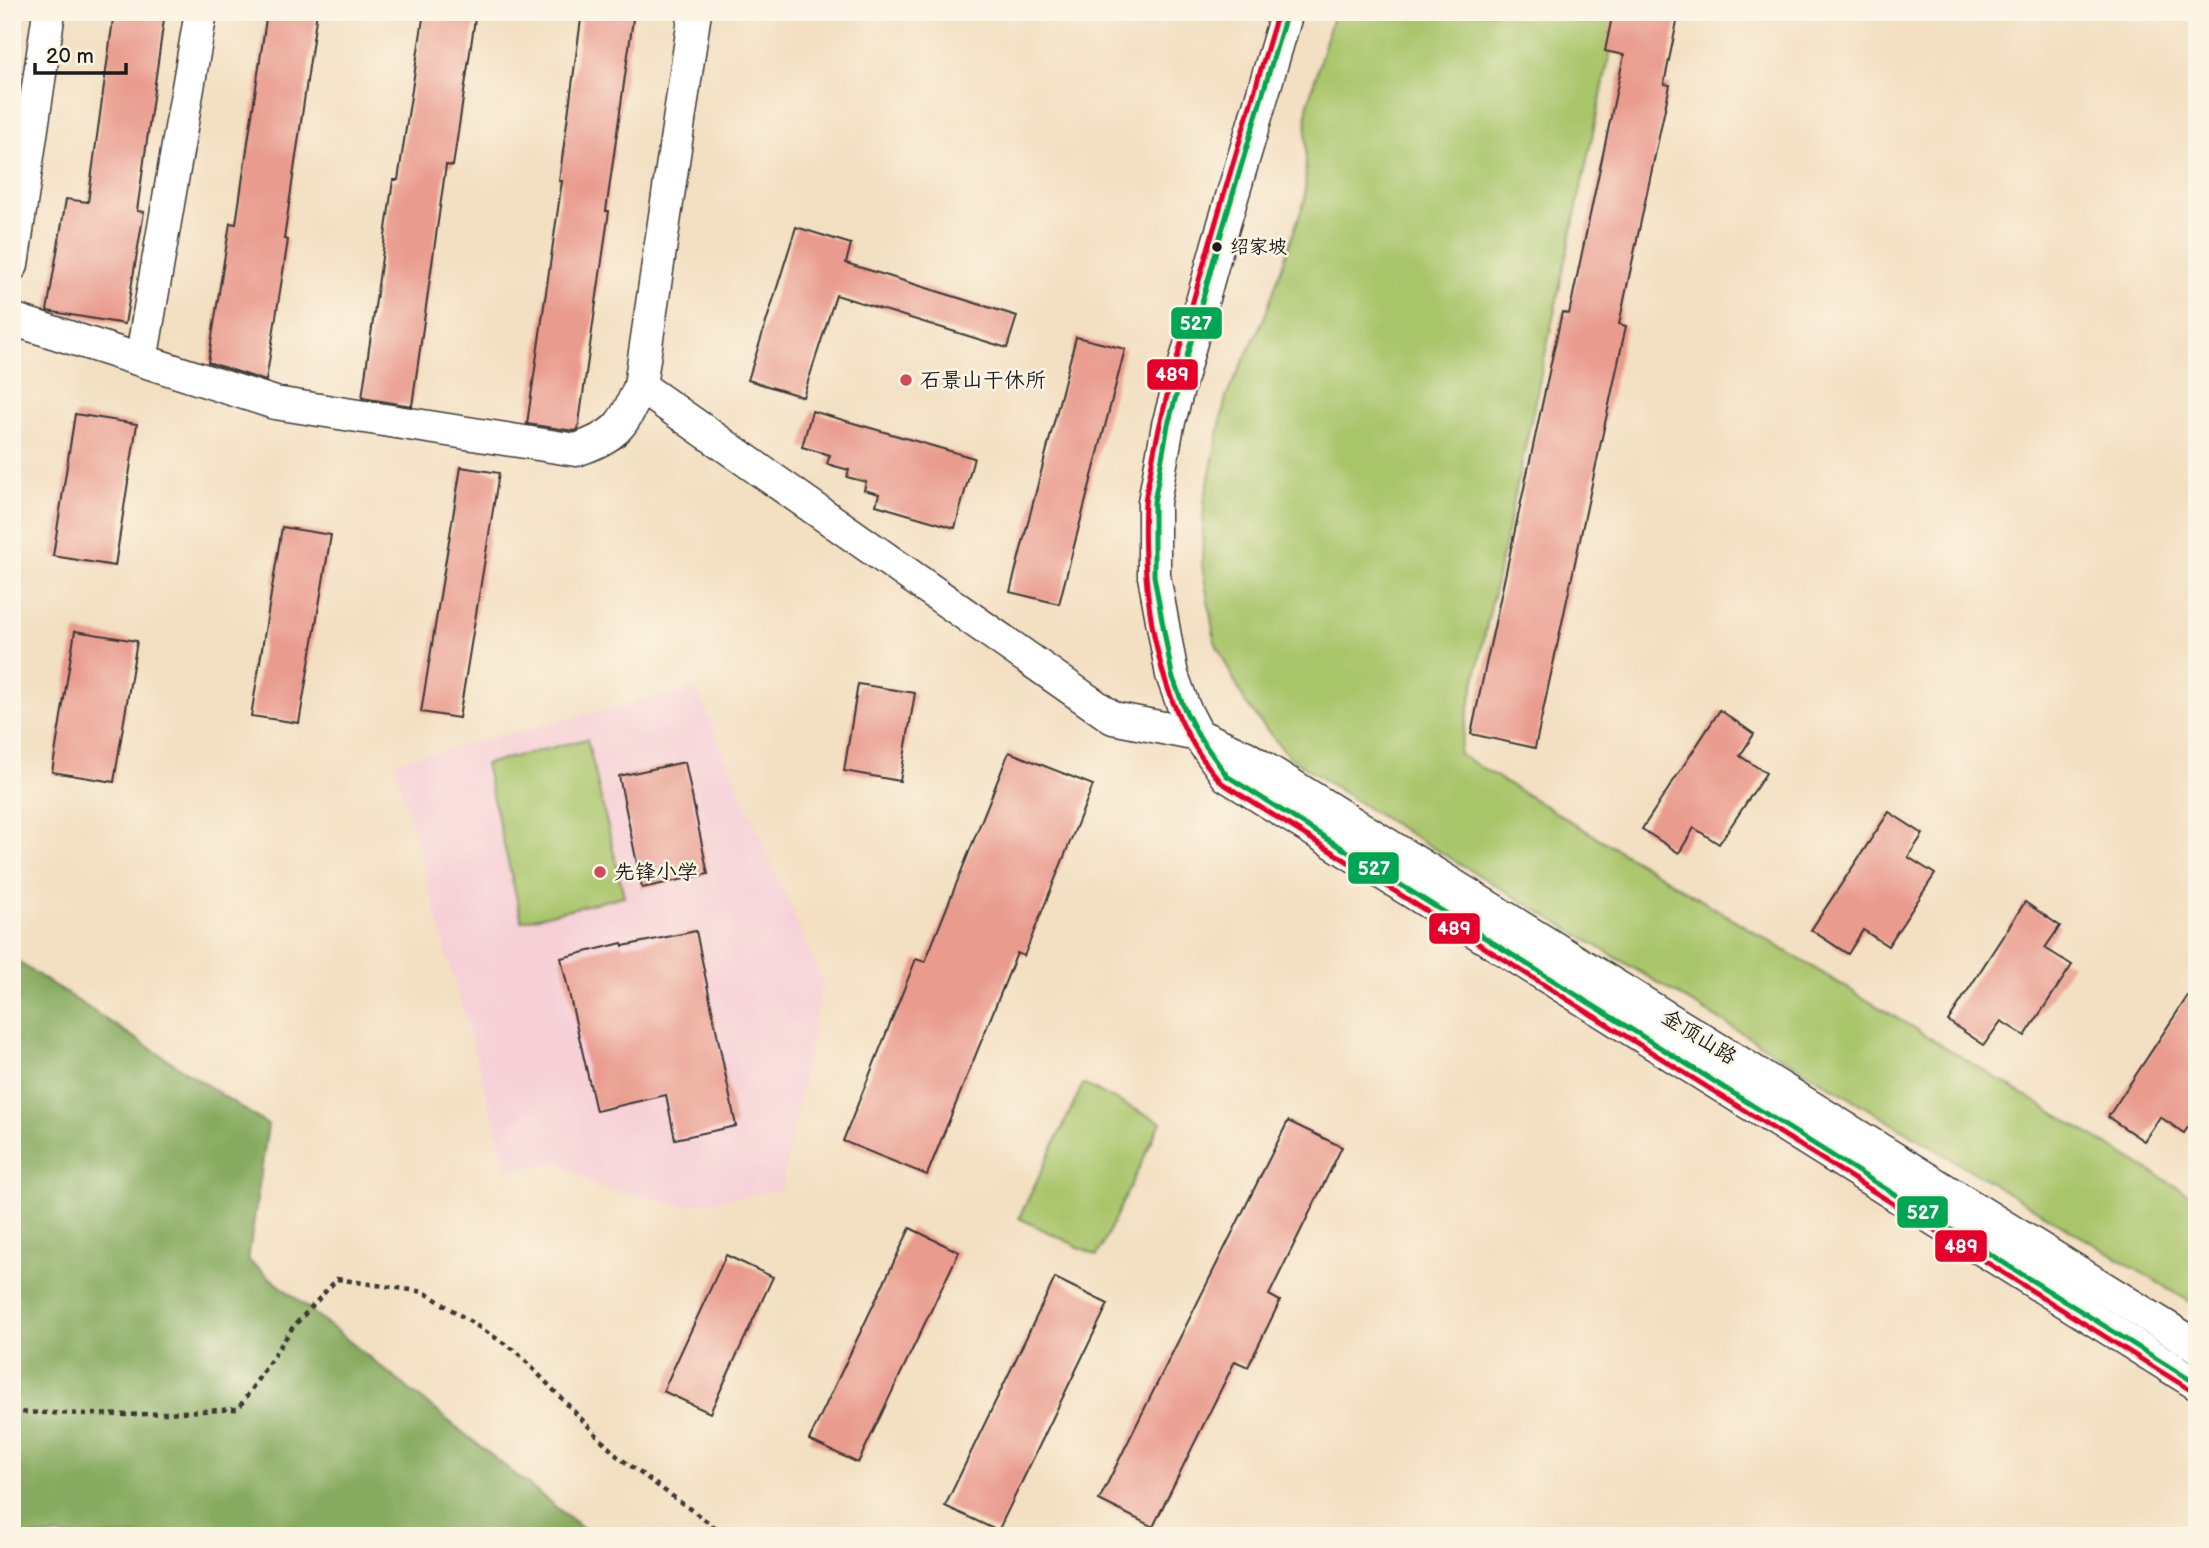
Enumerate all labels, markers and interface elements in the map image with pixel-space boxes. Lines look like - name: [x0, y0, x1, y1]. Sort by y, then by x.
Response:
- scale bar: [35, 32, 126, 76]
- text: 20 m: [46, 44, 94, 69]
- place label: 绍家坡: [1230, 236, 1287, 259]
- marker: 绍家坡: [1210, 240, 1224, 254]
- line badge: 527: [1170, 306, 1223, 340]
- text: 527: [1180, 313, 1213, 336]
- line badge: 489: [1146, 358, 1199, 391]
- text: 489: [1155, 364, 1189, 387]
- place label: 石景山干休所: [920, 368, 1046, 393]
- marker: 石景山干休所: [898, 372, 914, 388]
- line badge: 527: [1347, 851, 1400, 885]
- text: 527: [1358, 858, 1391, 881]
- place label: 先锋小学: [614, 860, 698, 885]
- marker: 先锋小学: [592, 864, 608, 880]
- line badge: 489: [1428, 912, 1481, 945]
- text: 489: [1437, 918, 1471, 941]
- street label: 金顶山路: [1657, 1004, 1741, 1070]
- line badge: 527: [1896, 1195, 1949, 1229]
- text: 527: [1907, 1202, 1940, 1225]
- line badge: 489: [1934, 1229, 1988, 1263]
- text: 489: [1944, 1236, 1978, 1259]

